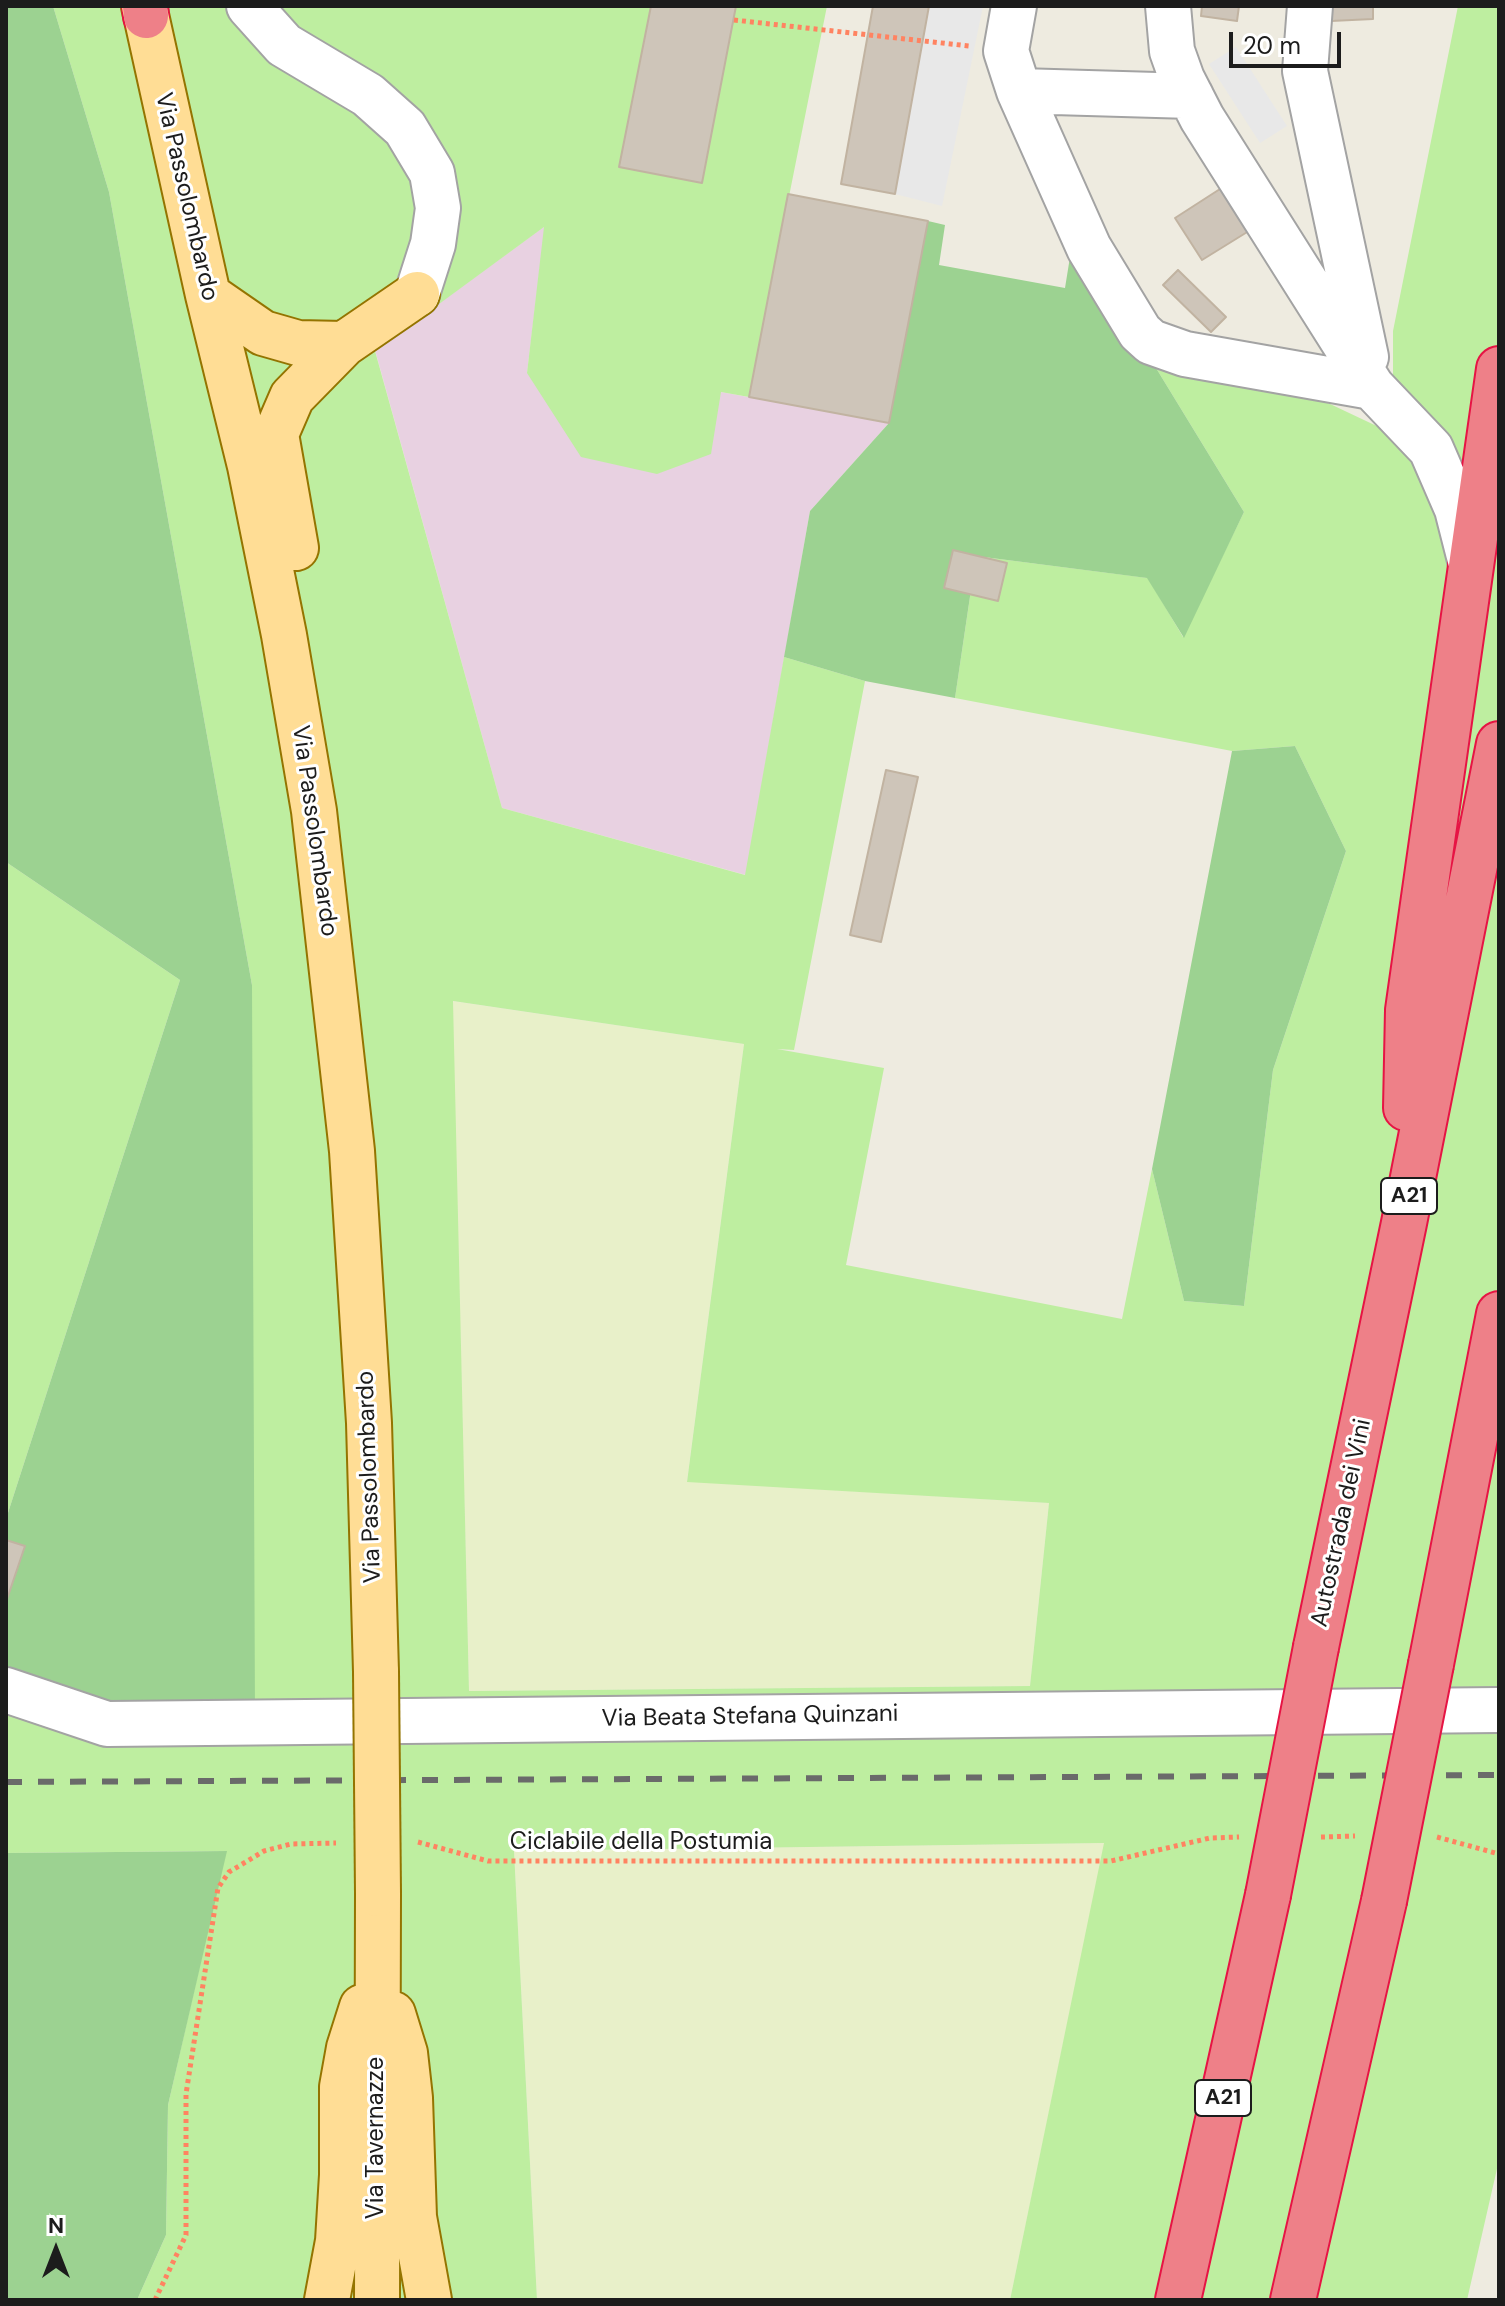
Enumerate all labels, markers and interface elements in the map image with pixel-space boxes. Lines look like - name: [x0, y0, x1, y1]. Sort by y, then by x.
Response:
- scale bar: [1233, 16, 1345, 66]
- text: 20 m: [1243, 30, 1301, 61]
- street label: Via Passolombardo: [148, 90, 224, 304]
- street label: Via Passolombardo: [285, 724, 343, 938]
- road number: A21: [1381, 1178, 1437, 1214]
- street label: Via Passolombardo: [352, 1370, 388, 1584]
- street label: Autostrada dei Vini: [1306, 1416, 1378, 1630]
- street label: Via Beata Stefana Quinzani: [601, 1700, 899, 1734]
- street label: Ciclabile della Postumia: [510, 1829, 772, 1857]
- street label: Via Tavernazze: [363, 2057, 391, 2219]
- road number: A21: [1195, 2080, 1251, 2116]
- north arrow: [16, 2210, 96, 2290]
- text: N: [48, 2211, 64, 2240]

